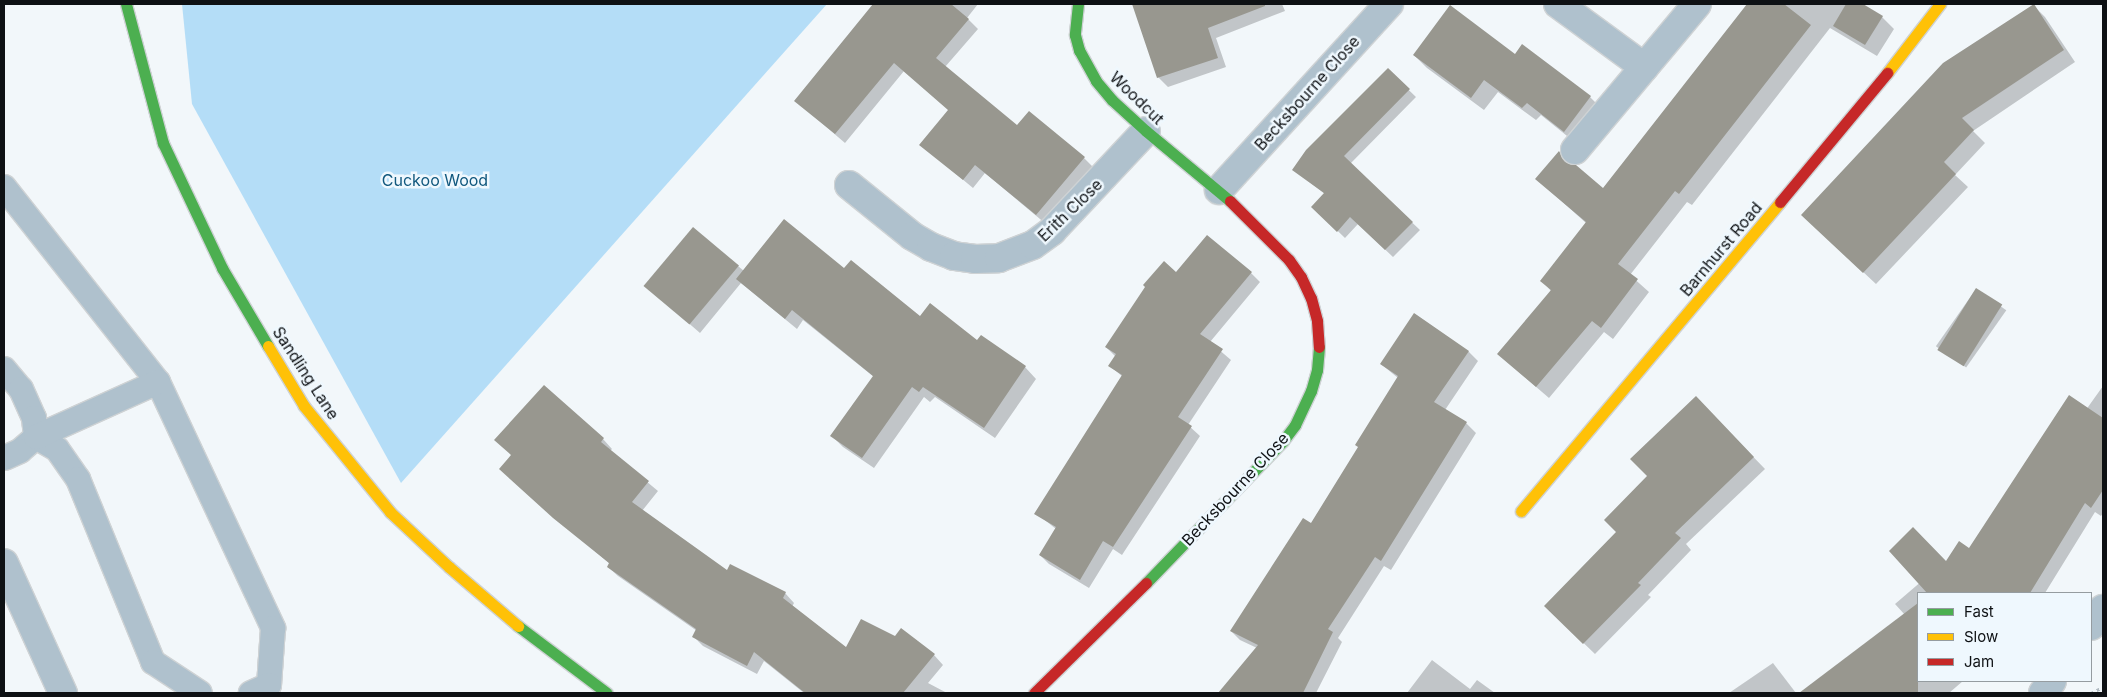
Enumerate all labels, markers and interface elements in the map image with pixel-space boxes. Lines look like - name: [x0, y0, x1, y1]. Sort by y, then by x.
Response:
- street label: Becksbourne Close: [1251, 32, 1363, 154]
- street label: Woodcut: [1106, 68, 1168, 128]
- park label: Cuckoo Wood: [382, 170, 488, 190]
- street label: Erith Close: [1034, 175, 1106, 245]
- street label: Barnhurst Road: [1676, 198, 1766, 300]
- street label: Sandling Lane: [269, 323, 343, 423]
- street label: Becksbourne Close: [1178, 429, 1292, 549]
- legend: [1917, 592, 2092, 682]
- text: Fast: [1964, 602, 1994, 621]
- text: Slow: [1964, 627, 1998, 646]
- text: Jam: [1964, 652, 1994, 671]

